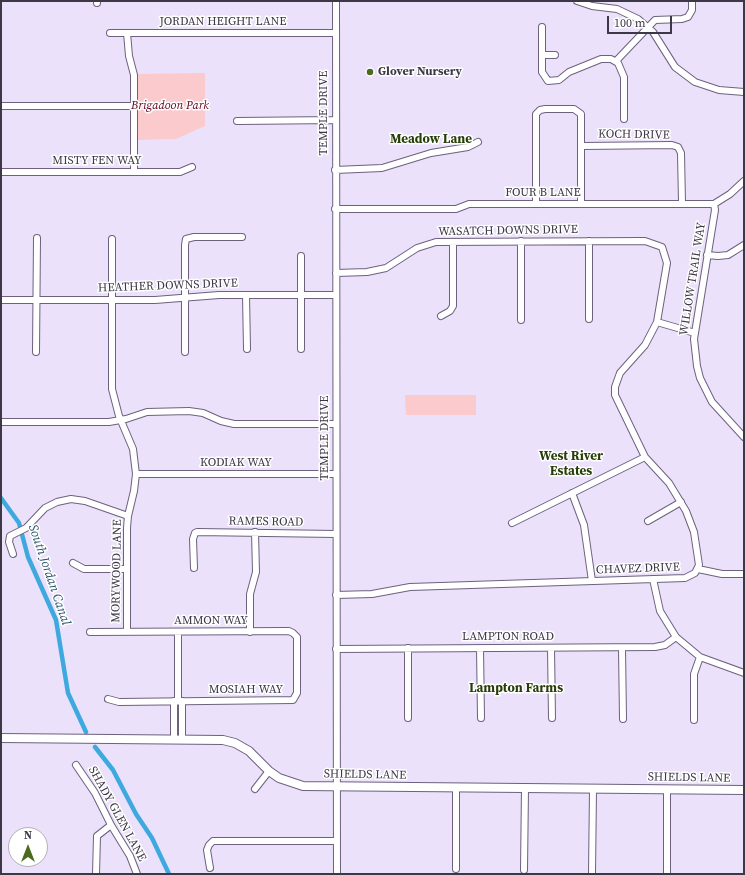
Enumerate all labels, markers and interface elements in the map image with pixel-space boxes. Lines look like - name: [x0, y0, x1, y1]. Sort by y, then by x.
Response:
- scale bar: [609, 8, 674, 34]
- street label: JORDAN HEIGHT LANE: [160, 15, 286, 29]
- text: 100 m: [614, 15, 646, 31]
- place label: Glover Nursery: [378, 65, 462, 79]
- marker: Glover Nursery: [365, 67, 375, 77]
- street label: TEMPLE DRIVE: [317, 71, 331, 155]
- park label: Brigadoon Park: [131, 99, 209, 113]
- street label: KOCH DRIVE: [598, 127, 670, 143]
- district label: Meadow Lane: [390, 132, 472, 148]
- street label: MISTY FEN WAY: [52, 154, 142, 168]
- street label: FOUR B LANE: [505, 186, 581, 200]
- street label: WILLOW TRAIL WAY: [677, 221, 709, 337]
- street label: WASATCH DOWNS DRIVE: [438, 223, 578, 239]
- street label: HEATHER DOWNS DRIVE: [98, 276, 238, 296]
- street label: TEMPLE DRIVE: [318, 396, 332, 480]
- district label: West River Estates: [539, 449, 603, 480]
- street label: KODIAK WAY: [200, 456, 272, 470]
- street label: RAMES ROAD: [229, 514, 303, 530]
- street label: MORYWOOD LANE: [109, 519, 125, 623]
- water label: South Jordan Canal: [24, 523, 74, 627]
- street label: CHAVEZ DRIVE: [596, 560, 680, 578]
- street label: AMMON WAY: [174, 614, 248, 628]
- street label: LAMPTON ROAD: [462, 630, 554, 644]
- district label: Lampton Farms: [469, 681, 563, 697]
- street label: MOSIAH WAY: [209, 683, 283, 697]
- street label: SHADY GLEN LANE: [85, 764, 149, 864]
- street label: SHIELDS LANE: [324, 767, 406, 783]
- street label: SHIELDS LANE: [648, 770, 730, 786]
- north arrow: [8, 827, 48, 867]
- text: N: [24, 828, 32, 843]

